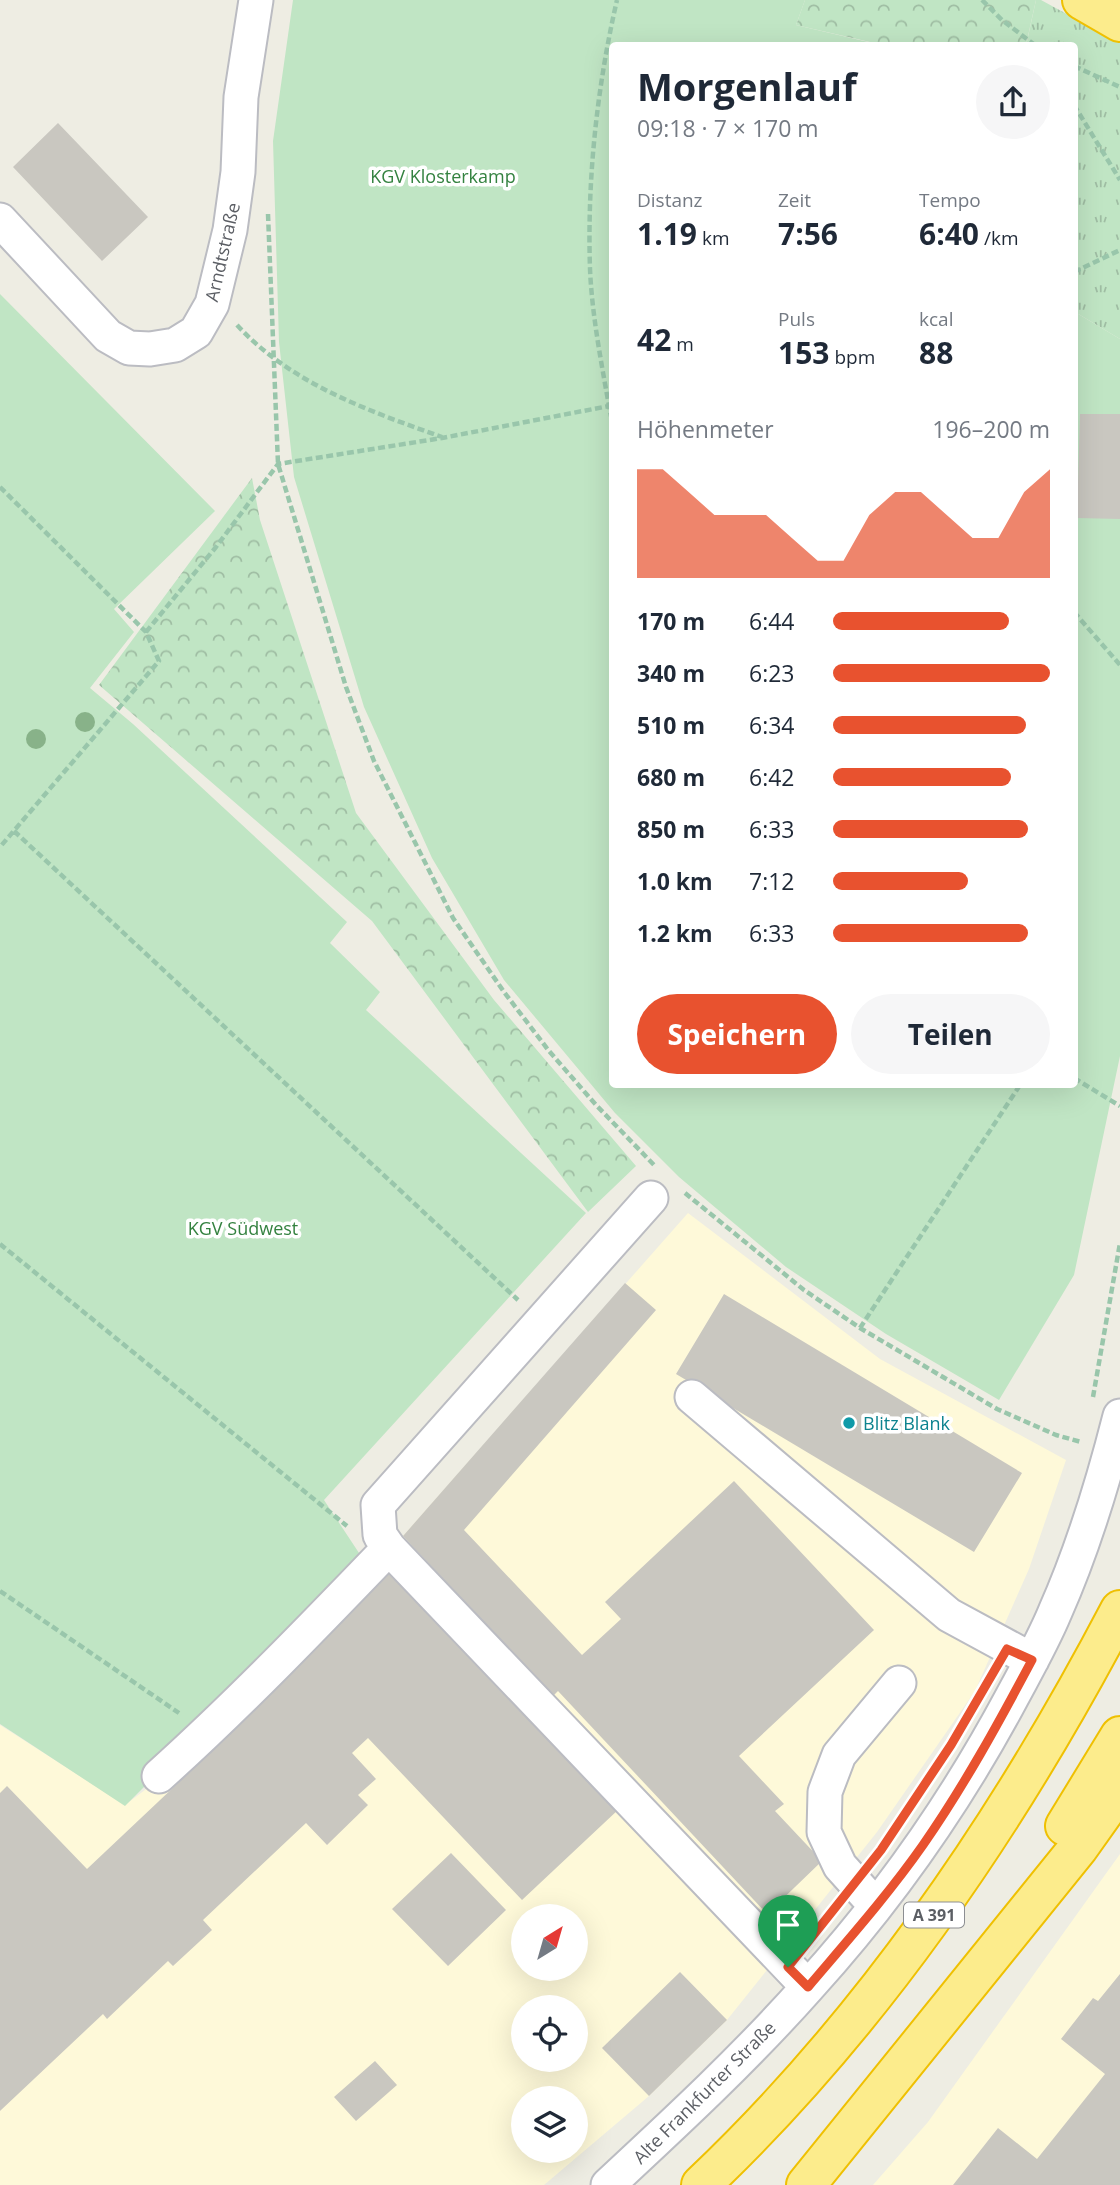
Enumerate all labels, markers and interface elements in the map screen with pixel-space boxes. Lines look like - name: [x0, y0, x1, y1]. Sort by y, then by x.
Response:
- text: Morgenlauf: [637, 60, 857, 112]
- button: share: [976, 65, 1050, 139]
- text: 09:18 · 7 × 170 m: [637, 112, 819, 144]
- park label: KGV Klosterkamp: [370, 164, 516, 188]
- text: Distanz: [637, 187, 703, 213]
- text: Zeit: [778, 187, 811, 213]
- text: Tempo: [919, 187, 981, 213]
- street label: Arndtstraße: [199, 200, 245, 304]
- text: 1.19: [637, 213, 697, 254]
- text: 7:56: [778, 213, 838, 254]
- text: 6:40: [919, 213, 979, 254]
- text: km: [697, 225, 730, 251]
- text: /km: [979, 225, 1019, 251]
- text: Puls: [778, 306, 815, 332]
- text: kcal: [919, 306, 953, 332]
- text: 42: [637, 319, 671, 360]
- text: m: [671, 331, 694, 357]
- text: 153: [778, 332, 829, 373]
- text: 88: [919, 332, 953, 373]
- text: bpm: [829, 344, 875, 370]
- text: Höhenmeter: [637, 413, 774, 445]
- text: 196–200 m: [932, 413, 1050, 445]
- text: 170 m: [637, 605, 705, 637]
- text: 6:44: [749, 605, 795, 637]
- text: 340 m: [637, 657, 705, 689]
- text: 6:23: [749, 657, 795, 689]
- text: 510 m: [637, 709, 705, 741]
- text: 6:34: [749, 709, 795, 741]
- text: 680 m: [637, 761, 705, 793]
- text: 6:42: [749, 761, 795, 793]
- text: 850 m: [637, 813, 705, 845]
- text: 6:33: [749, 813, 795, 845]
- text: 1.0 km: [637, 865, 713, 897]
- text: 7:12: [749, 865, 795, 897]
- text: 1.2 km: [637, 917, 713, 949]
- text: 6:33: [749, 917, 795, 949]
- button: Speichern: [637, 994, 837, 1074]
- button: Teilen: [851, 994, 1050, 1074]
- park label: KGV Südwest: [188, 1216, 298, 1240]
- place label: Blitz Blank: [863, 1411, 950, 1435]
- marker: Blitz Blank: [841, 1415, 857, 1431]
- pin: [758, 1895, 818, 1967]
- road number: A 391: [904, 1902, 964, 1927]
- north arrow: [511, 1904, 588, 1981]
- map controls: [511, 1904, 588, 2163]
- icon: arrive: [769, 1906, 807, 1944]
- button: locate: [511, 1995, 588, 2072]
- street label: Alte Frankfurter Straße: [628, 2016, 780, 2168]
- button: layers: [511, 2086, 588, 2163]

